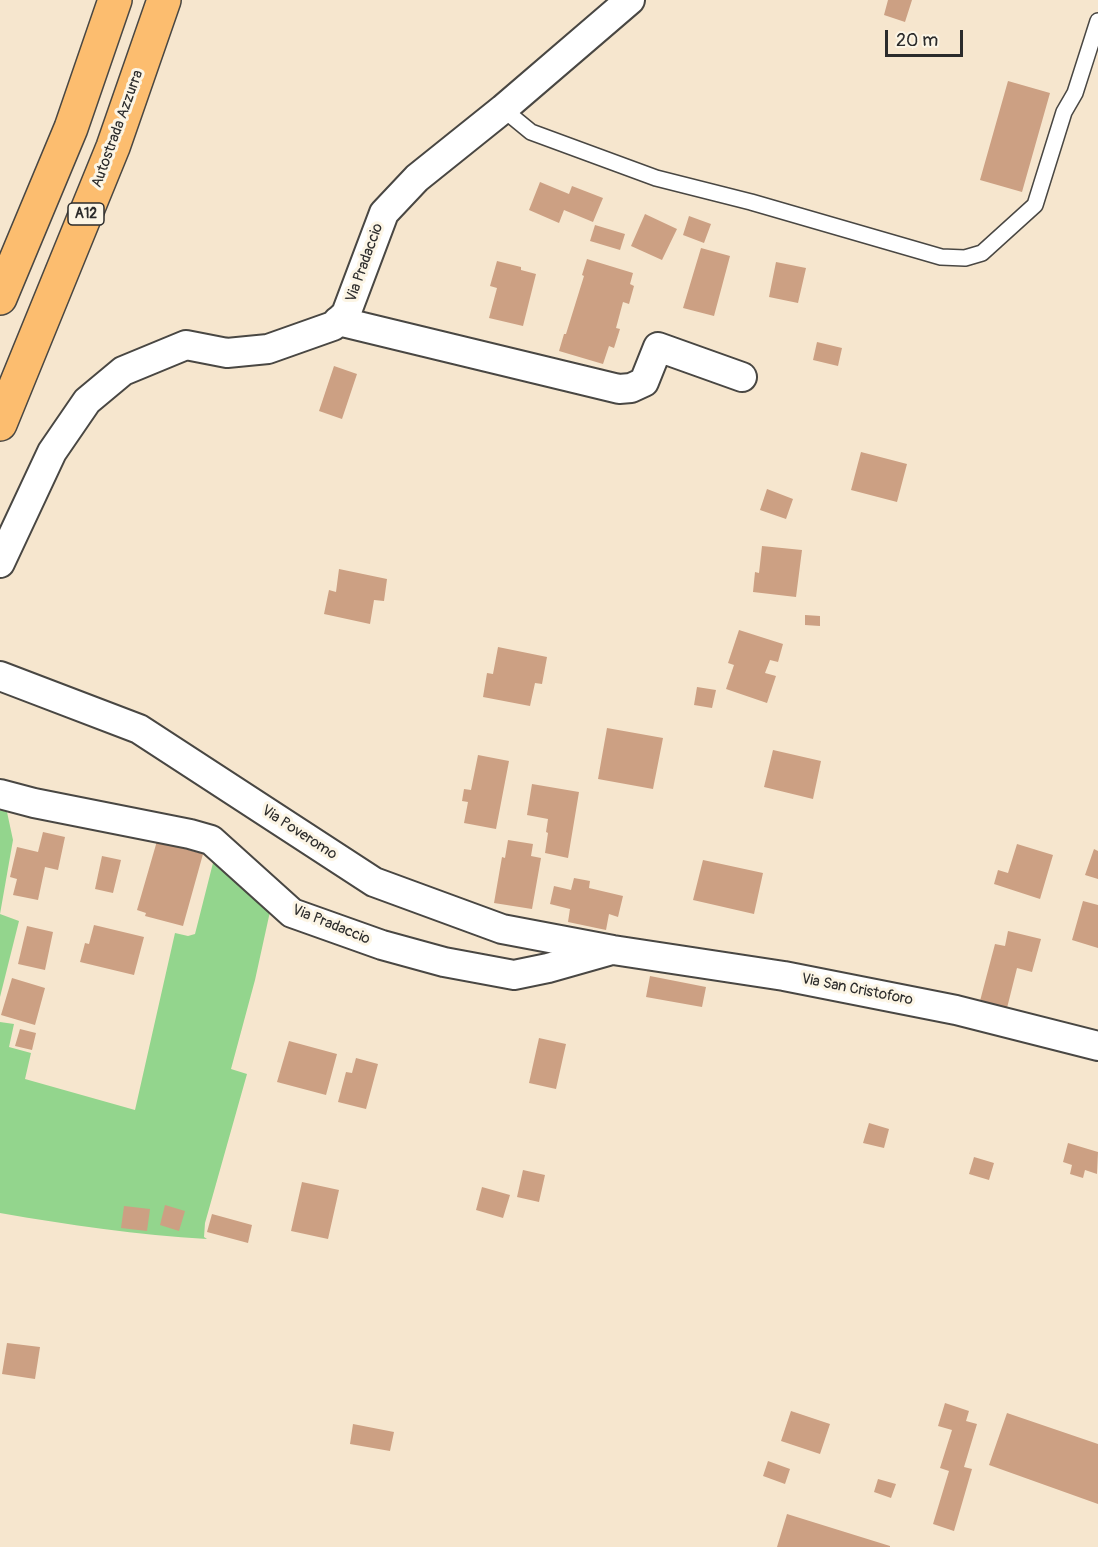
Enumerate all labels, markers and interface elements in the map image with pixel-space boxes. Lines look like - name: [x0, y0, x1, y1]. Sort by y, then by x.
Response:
- scale bar: [888, 18, 966, 56]
- text: 20 m: [896, 29, 938, 52]
- street label: Autostrada Azzurra: [88, 68, 148, 190]
- road number: A12: [68, 203, 104, 225]
- street label: Via Pradaccio: [342, 221, 388, 305]
- street label: Via Poveromo: [258, 802, 340, 864]
- street label: Via Pradaccio: [289, 901, 373, 949]
- street label: Via San Cristoforo: [800, 970, 914, 1010]

